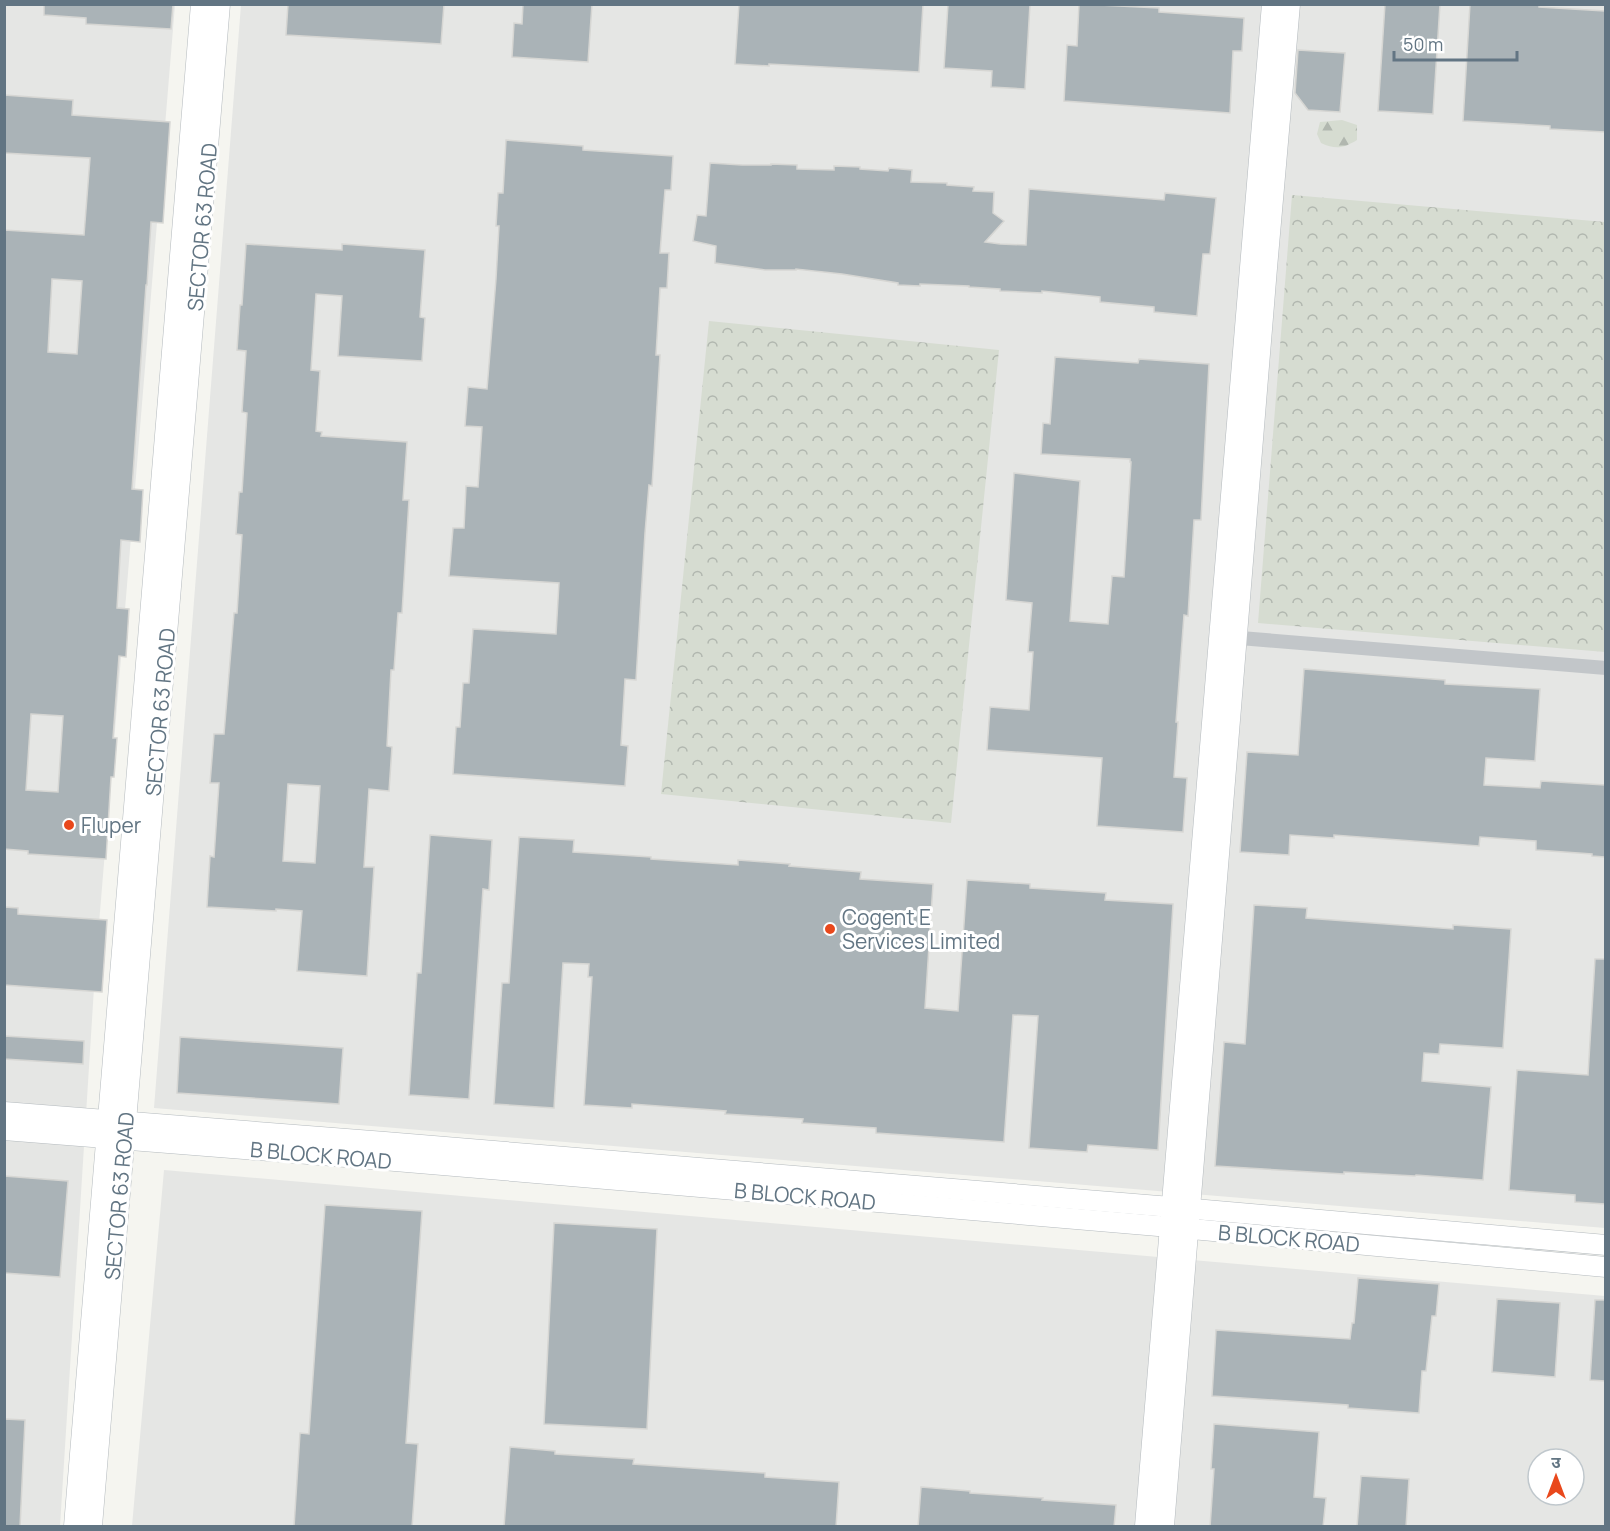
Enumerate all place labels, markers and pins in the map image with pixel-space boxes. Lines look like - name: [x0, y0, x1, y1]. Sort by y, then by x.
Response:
- place label: Fluper: [81, 811, 142, 839]
- marker: Fluper: [62, 818, 76, 832]
- place label: Cogent E Services Limited: [842, 903, 1000, 955]
- marker: Cogent E Services Limited: [823, 922, 837, 936]

